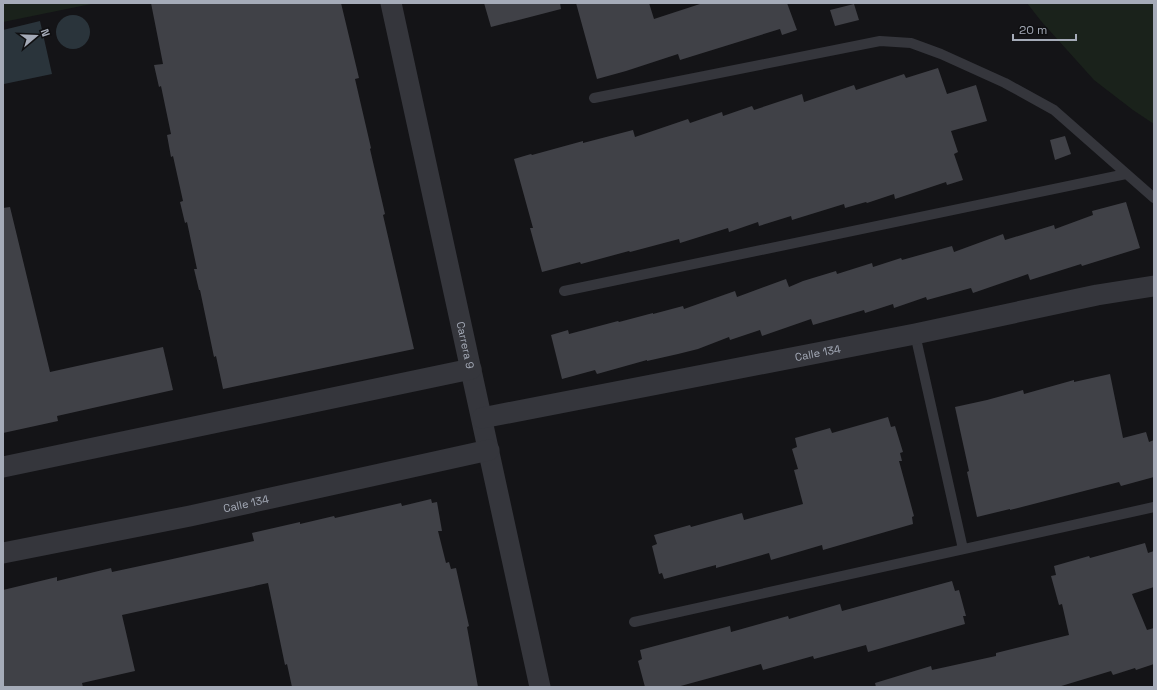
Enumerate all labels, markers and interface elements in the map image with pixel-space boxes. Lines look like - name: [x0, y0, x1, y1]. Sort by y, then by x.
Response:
- north arrow: [16, 16, 56, 56]
- scale bar: [1013, 16, 1076, 42]
- text: 20 m: [1019, 22, 1047, 38]
- text: N: [38, 27, 53, 39]
- street label: Carrera 9: [454, 320, 477, 370]
- street label: Calle 134: [794, 342, 842, 364]
- street label: Calle 134: [222, 492, 270, 515]

